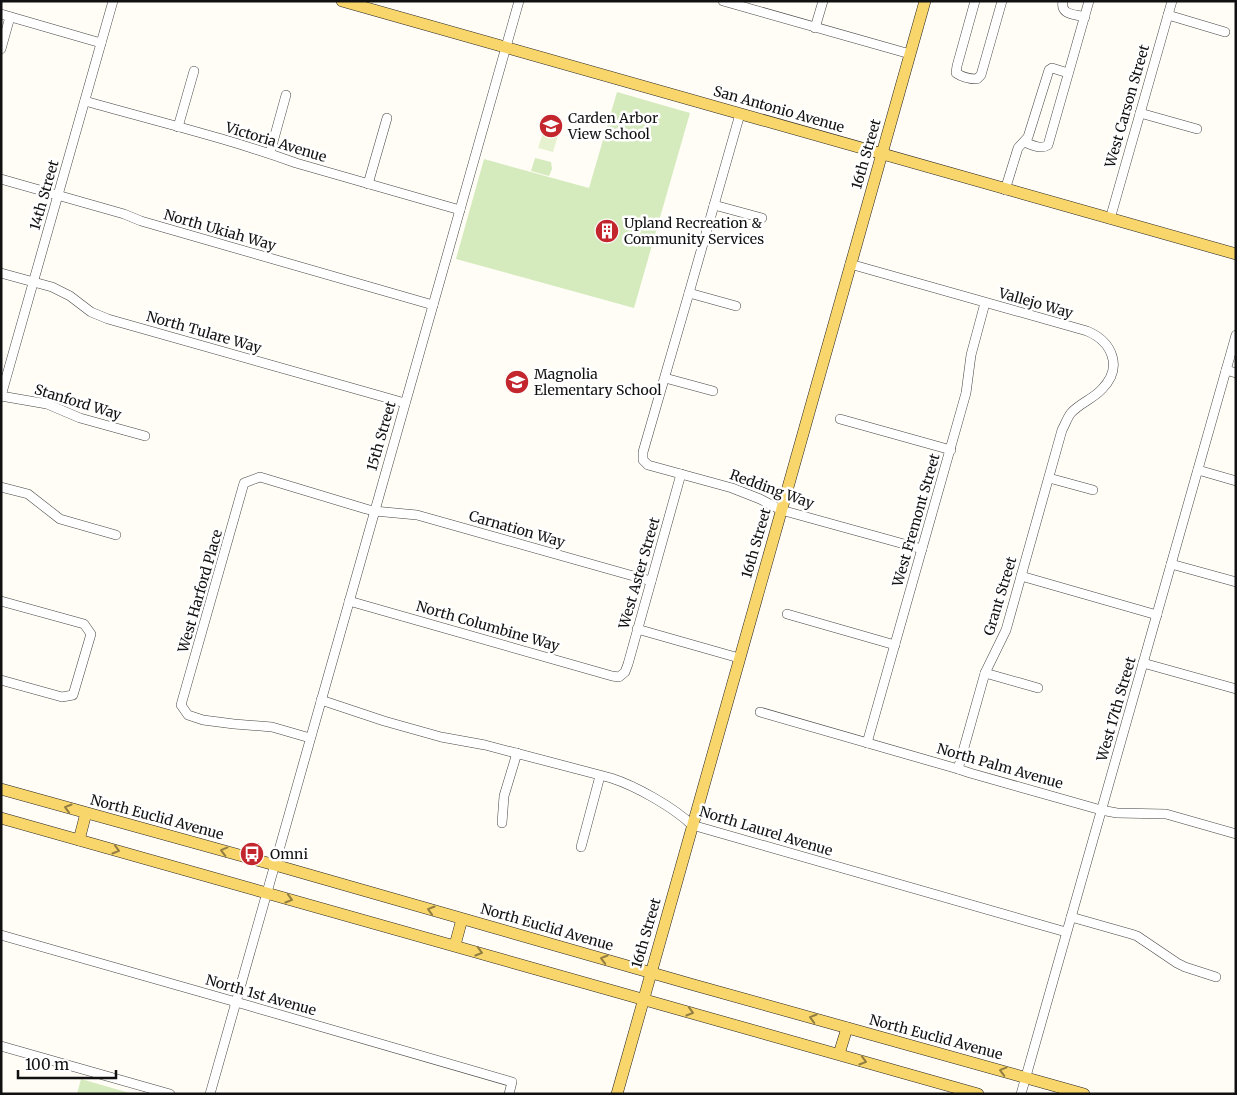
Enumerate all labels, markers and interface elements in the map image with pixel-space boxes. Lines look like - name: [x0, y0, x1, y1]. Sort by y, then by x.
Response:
- street label: West Carson Street: [1101, 42, 1153, 170]
- street label: San Antonio Avenue: [711, 82, 847, 136]
- place label: Carden Arbor View School: [567, 109, 658, 143]
- school or university icon: Carden Arbor View School: [538, 113, 564, 139]
- street label: 16th Street: [847, 116, 885, 191]
- street label: Victoria Avenue: [222, 118, 329, 166]
- street label: 14th Street: [25, 157, 63, 232]
- street label: North Ukiah Way: [162, 205, 279, 255]
- place label: Upland Recreation & Community Services: [624, 214, 764, 248]
- building icon: Upland Recreation & Community Services: [594, 218, 620, 244]
- street label: Vallejo Way: [996, 284, 1076, 322]
- street label: North Tulare Way: [144, 307, 264, 357]
- place label: Magnolia Elementary School: [534, 365, 662, 399]
- school or university icon: Magnolia Elementary School: [504, 369, 530, 395]
- street label: Stanford Way: [32, 380, 125, 424]
- street label: 15th Street: [362, 399, 400, 473]
- street label: West Fremont Street: [888, 451, 944, 590]
- street label: Redding Way: [727, 465, 817, 513]
- street label: 16th Street: [737, 505, 775, 580]
- street label: Carnation Way: [467, 507, 568, 552]
- street label: West Aster Street: [614, 515, 664, 632]
- street label: West Harford Place: [174, 527, 226, 656]
- street label: Grant Street: [979, 554, 1021, 638]
- street label: North Columbine Way: [414, 597, 563, 655]
- street label: West 17th Street: [1092, 654, 1140, 764]
- street label: North Palm Avenue: [935, 739, 1065, 793]
- street label: North Euclid Avenue: [88, 791, 226, 843]
- street label: North Laurel Avenue: [697, 802, 835, 860]
- one-way arrow: [64, 803, 72, 813]
- bus stop icon: Omni: [239, 841, 265, 867]
- one-way arrow: [111, 845, 119, 855]
- place label: Omni: [270, 845, 308, 863]
- one-way arrow: [220, 846, 229, 857]
- one-way arrow: [284, 893, 293, 904]
- street label: 16th Street: [627, 895, 665, 970]
- street label: North Euclid Avenue: [479, 899, 615, 955]
- one-way arrow: [426, 905, 435, 916]
- one-way arrow: [474, 947, 483, 957]
- one-way arrow: [600, 955, 609, 965]
- street label: North 1st Avenue: [204, 971, 318, 1019]
- one-way arrow: [685, 1007, 694, 1017]
- street label: North Euclid Avenue: [867, 1011, 1005, 1063]
- one-way arrow: [809, 1013, 817, 1024]
- scale bar: [18, 1048, 115, 1080]
- text: 100 m: [25, 1055, 69, 1074]
- one-way arrow: [859, 1055, 867, 1065]
- one-way arrow: [999, 1066, 1008, 1077]

